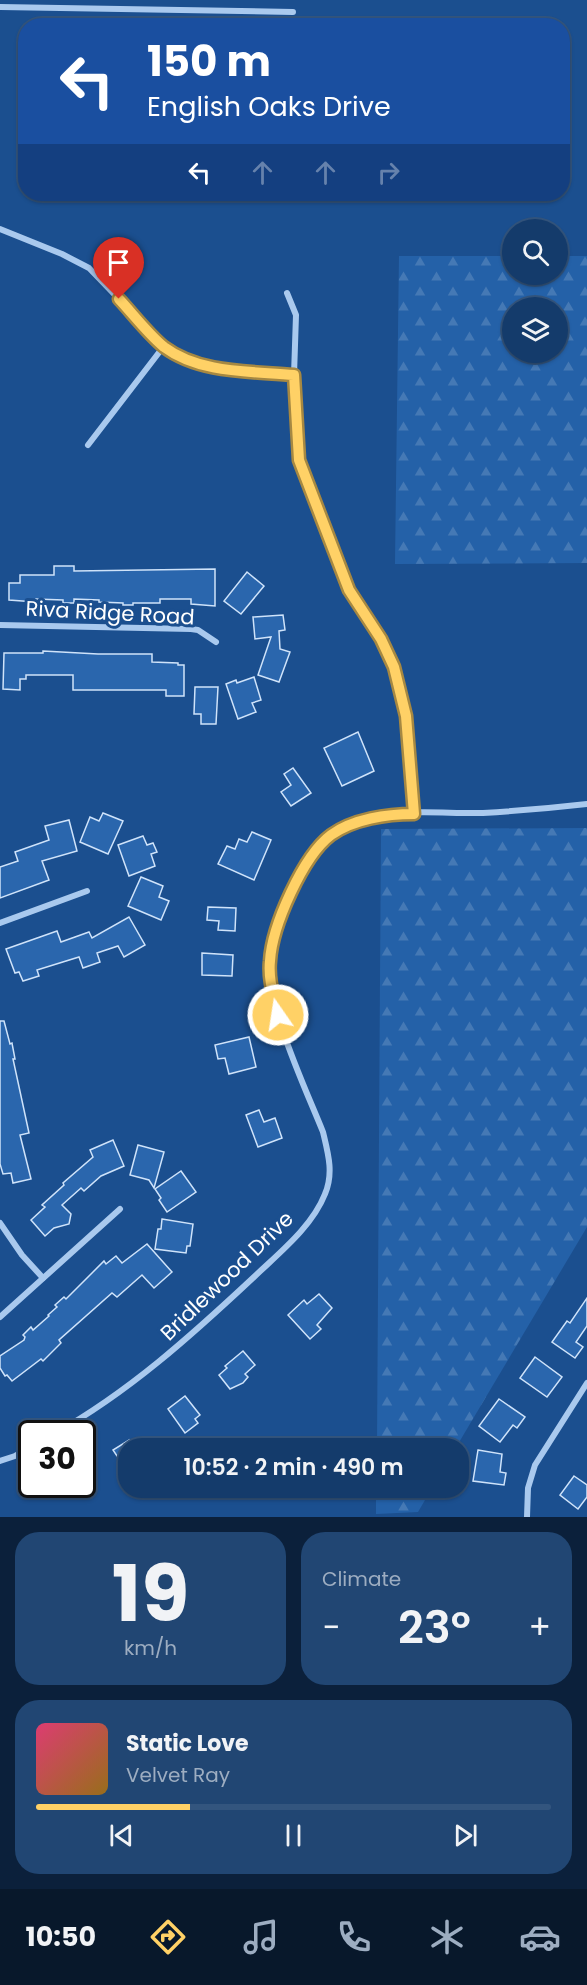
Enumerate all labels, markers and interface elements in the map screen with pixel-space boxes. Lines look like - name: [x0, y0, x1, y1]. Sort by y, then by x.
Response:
- text: 150 m: [147, 32, 271, 91]
- icon: left: [48, 42, 126, 120]
- text: English Oaks Drive: [147, 88, 391, 125]
- icon: left: [183, 156, 216, 189]
- icon: ahead: [246, 156, 279, 189]
- icon: ahead: [309, 156, 342, 189]
- icon: right: [372, 156, 405, 189]
- map controls: [502, 219, 568, 363]
- button: search: [502, 219, 568, 285]
- pin: [93, 237, 144, 299]
- icon: arrive: [102, 246, 135, 279]
- button: layers: [502, 297, 568, 363]
- street label: Riva Ridge Road: [25, 594, 195, 631]
- position arrow: [246, 983, 310, 1047]
- street label: Bridlewood Drive: [154, 1204, 300, 1347]
- speed limit sign: 30: [18, 1420, 96, 1498]
- text: 10:52 · 2 min · 490 m: [184, 1452, 403, 1483]
- text: 19: [112, 1539, 189, 1648]
- text: Climate: [322, 1565, 401, 1593]
- text: 23°: [398, 1596, 471, 1659]
- text: −: [322, 1604, 340, 1651]
- text: +: [528, 1604, 551, 1651]
- text: km/h: [124, 1634, 177, 1662]
- text: Static Love: [126, 1728, 249, 1759]
- text: Velvet Ray: [126, 1761, 230, 1789]
- icon: previous: [105, 1819, 138, 1852]
- icon: pause: [277, 1819, 310, 1852]
- icon: next: [449, 1819, 482, 1852]
- icon: directions: [147, 1916, 189, 1958]
- icon: music: [240, 1916, 282, 1958]
- icon: phone: [333, 1916, 375, 1958]
- icon: climate: [426, 1916, 468, 1958]
- icon: car: [519, 1916, 561, 1958]
- text: 10:50: [26, 1918, 96, 1955]

